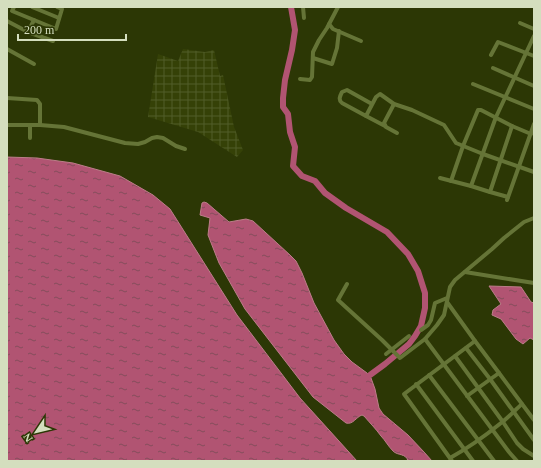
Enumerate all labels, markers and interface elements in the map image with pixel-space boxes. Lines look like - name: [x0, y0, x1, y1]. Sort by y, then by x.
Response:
- scale bar: [18, 16, 126, 42]
- text: 200 m: [24, 23, 55, 37]
- north arrow: [16, 412, 56, 452]
- text: N: [21, 431, 35, 444]

